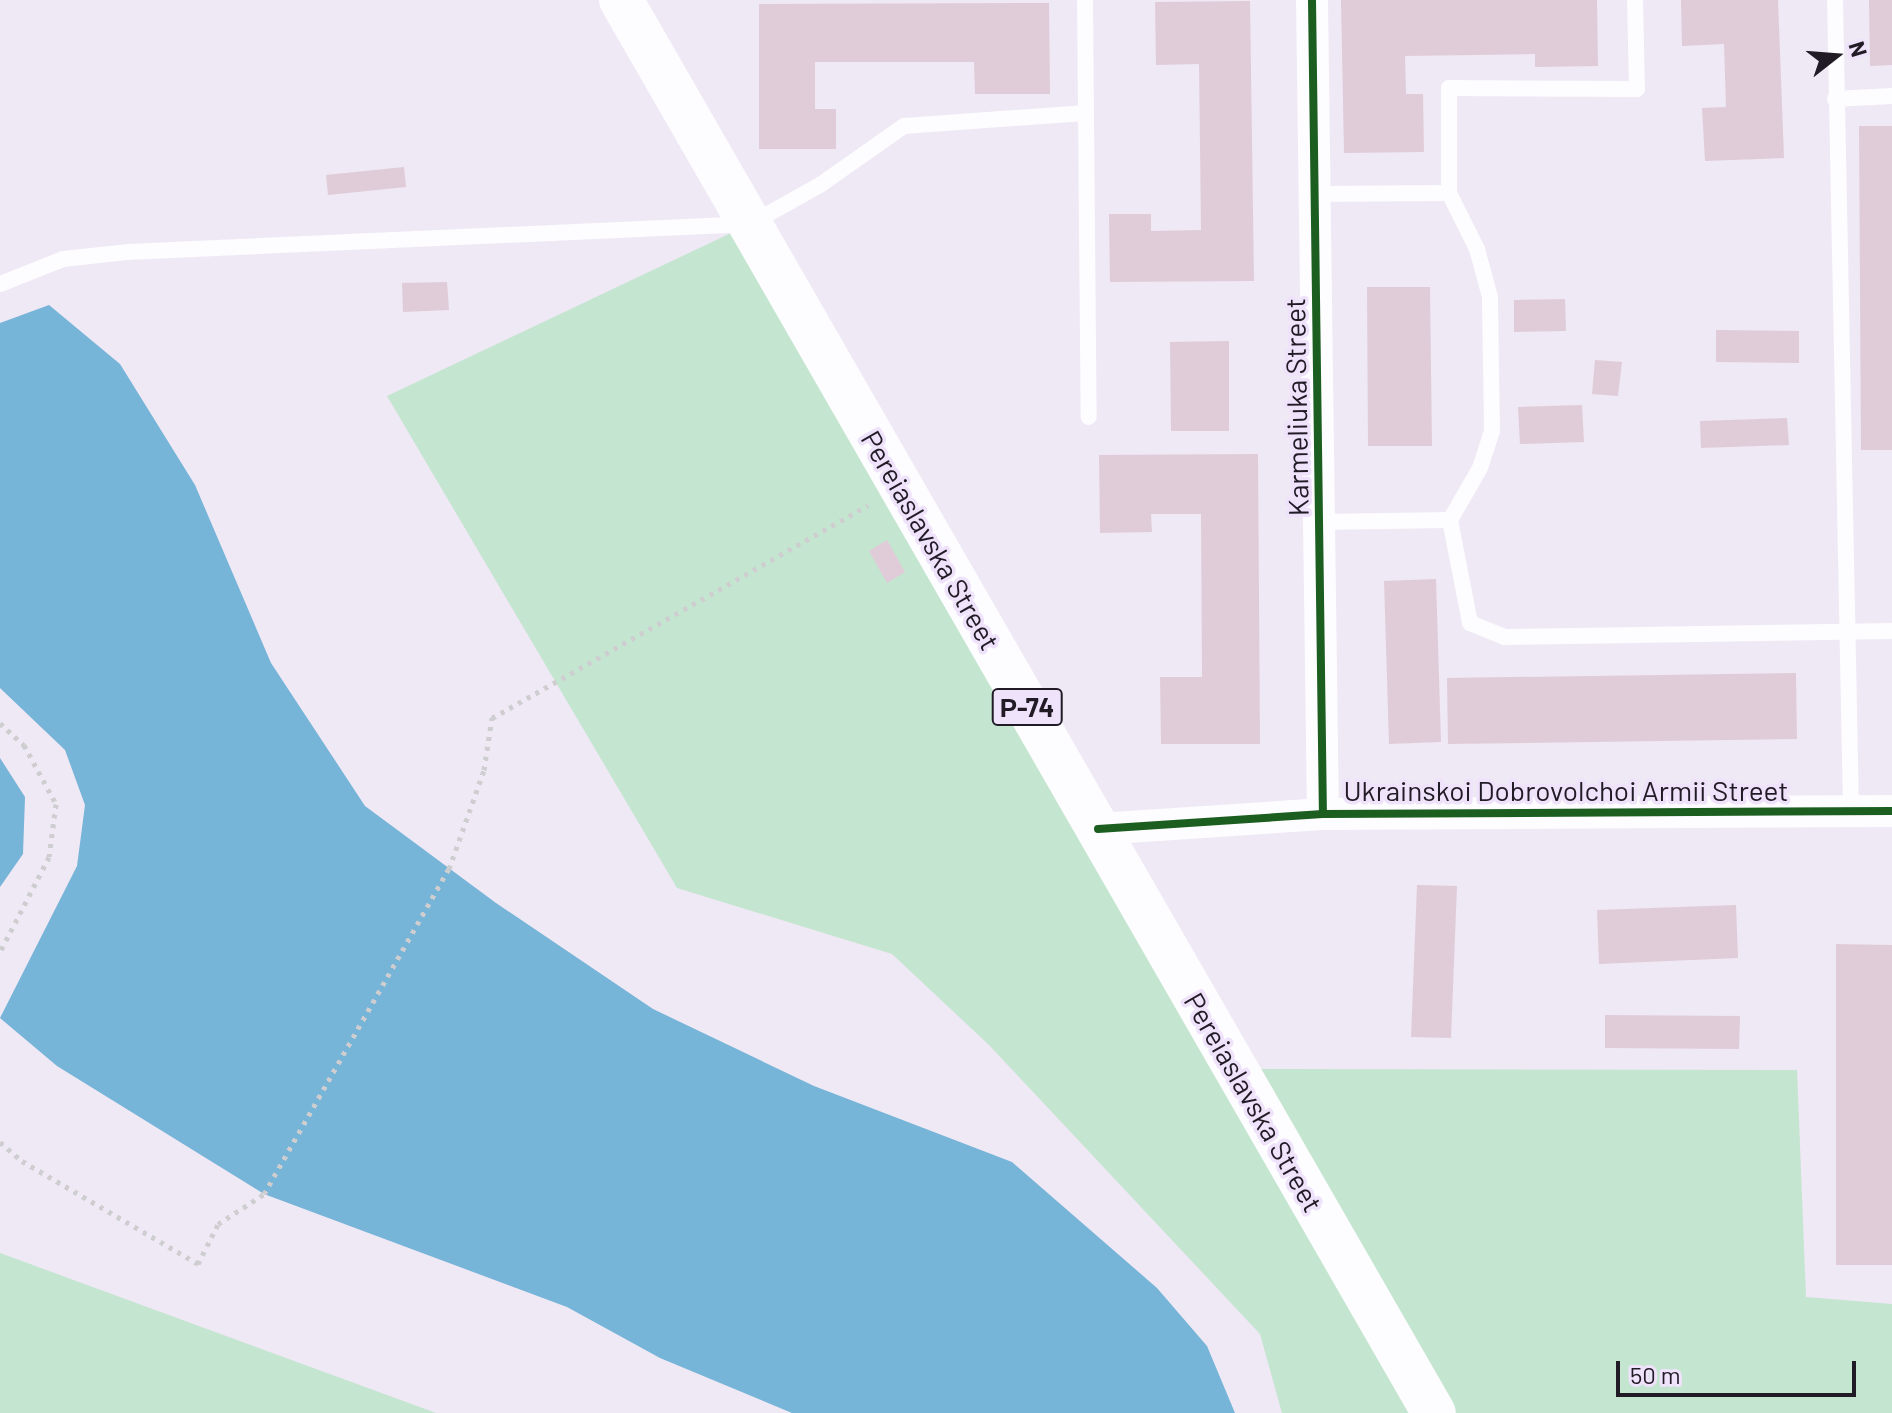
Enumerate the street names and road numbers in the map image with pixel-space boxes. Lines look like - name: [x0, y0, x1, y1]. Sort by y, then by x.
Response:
- street label: Karmeliuka Street: [1277, 298, 1315, 516]
- street label: Pereiaslavska Street: [855, 424, 1007, 656]
- road number: Р-74: [991, 685, 1063, 729]
- street label: Ukrainskoi Dobrovolchoi Armii Street: [1343, 773, 1789, 807]
- street label: Pereiaslavska Street: [1178, 986, 1330, 1218]

